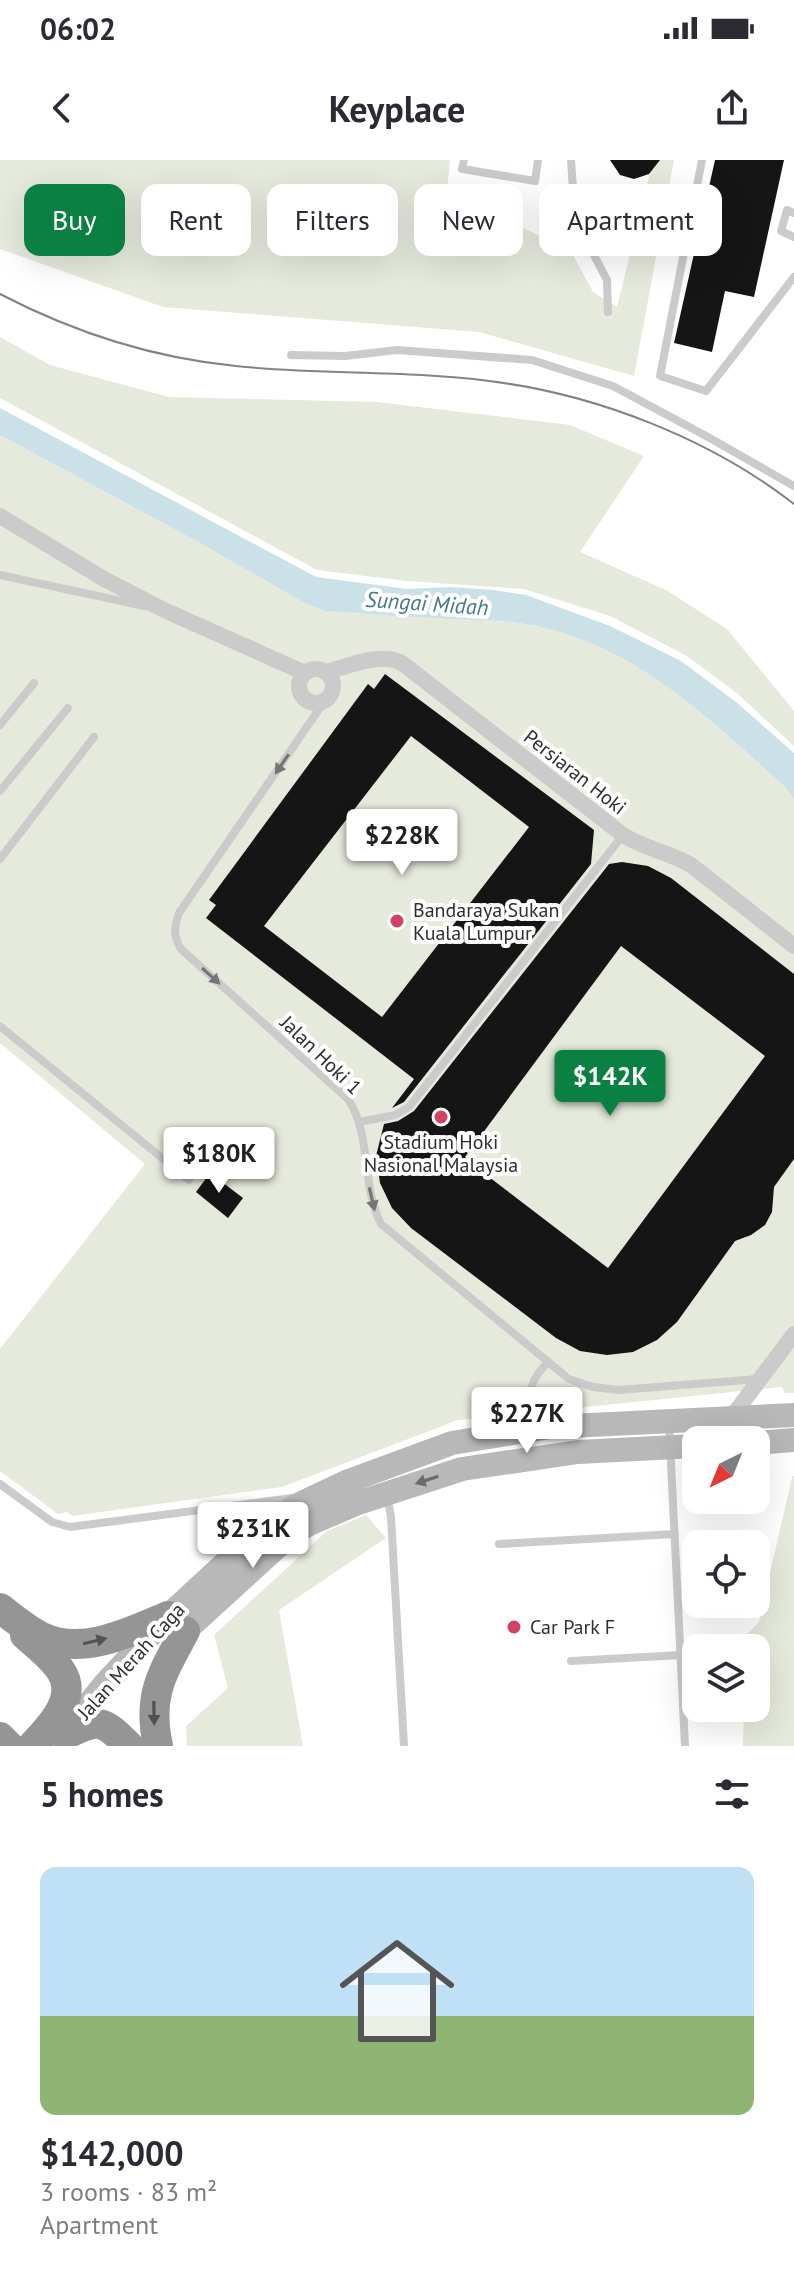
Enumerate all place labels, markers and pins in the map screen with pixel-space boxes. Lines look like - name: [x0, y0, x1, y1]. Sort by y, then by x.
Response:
- pin: $228K: [346, 809, 458, 877]
- place label: Bandaraya Sukan Kuala Lumpur: [413, 897, 559, 946]
- marker: Bandaraya Sukan Kuala Lumpur: [388, 912, 406, 930]
- pin: $142K: [554, 1050, 666, 1118]
- marker: Stadium Hoki Nasional Malaysia: [432, 1108, 450, 1126]
- pin: $180K: [163, 1127, 275, 1195]
- place label: Stadium Hoki Nasional Malaysia: [364, 1129, 518, 1178]
- pin: $227K: [471, 1387, 583, 1455]
- pin: $231K: [197, 1502, 309, 1570]
- place label: Car Park F: [530, 1614, 615, 1640]
- marker: Car Park F: [505, 1618, 523, 1636]

